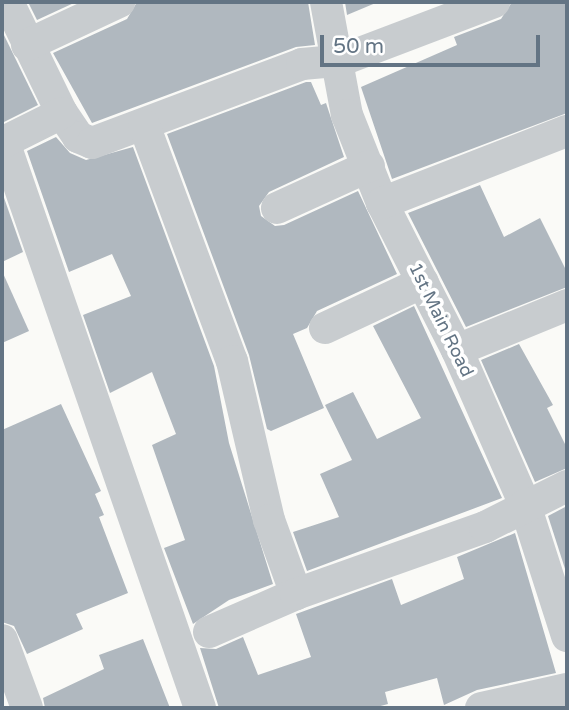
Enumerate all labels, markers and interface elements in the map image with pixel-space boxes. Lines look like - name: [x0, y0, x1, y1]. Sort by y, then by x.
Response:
- scale bar: [324, 21, 544, 65]
- text: 50 m: [333, 34, 384, 59]
- street label: 1st Main Road: [404, 259, 478, 381]

